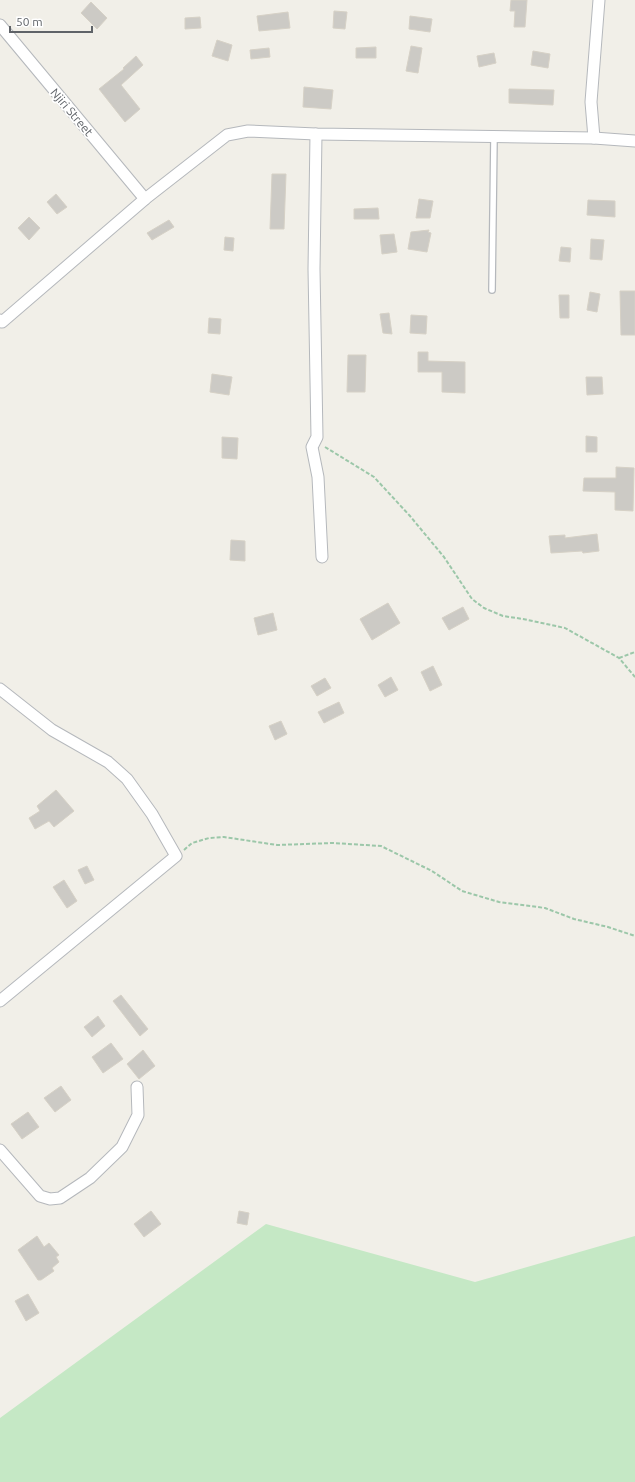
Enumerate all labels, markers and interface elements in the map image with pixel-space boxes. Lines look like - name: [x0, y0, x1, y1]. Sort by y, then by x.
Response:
- scale bar: [10, 8, 92, 34]
- text: 50 m: [16, 15, 43, 28]
- street label: Njiri Street: [48, 86, 96, 139]

